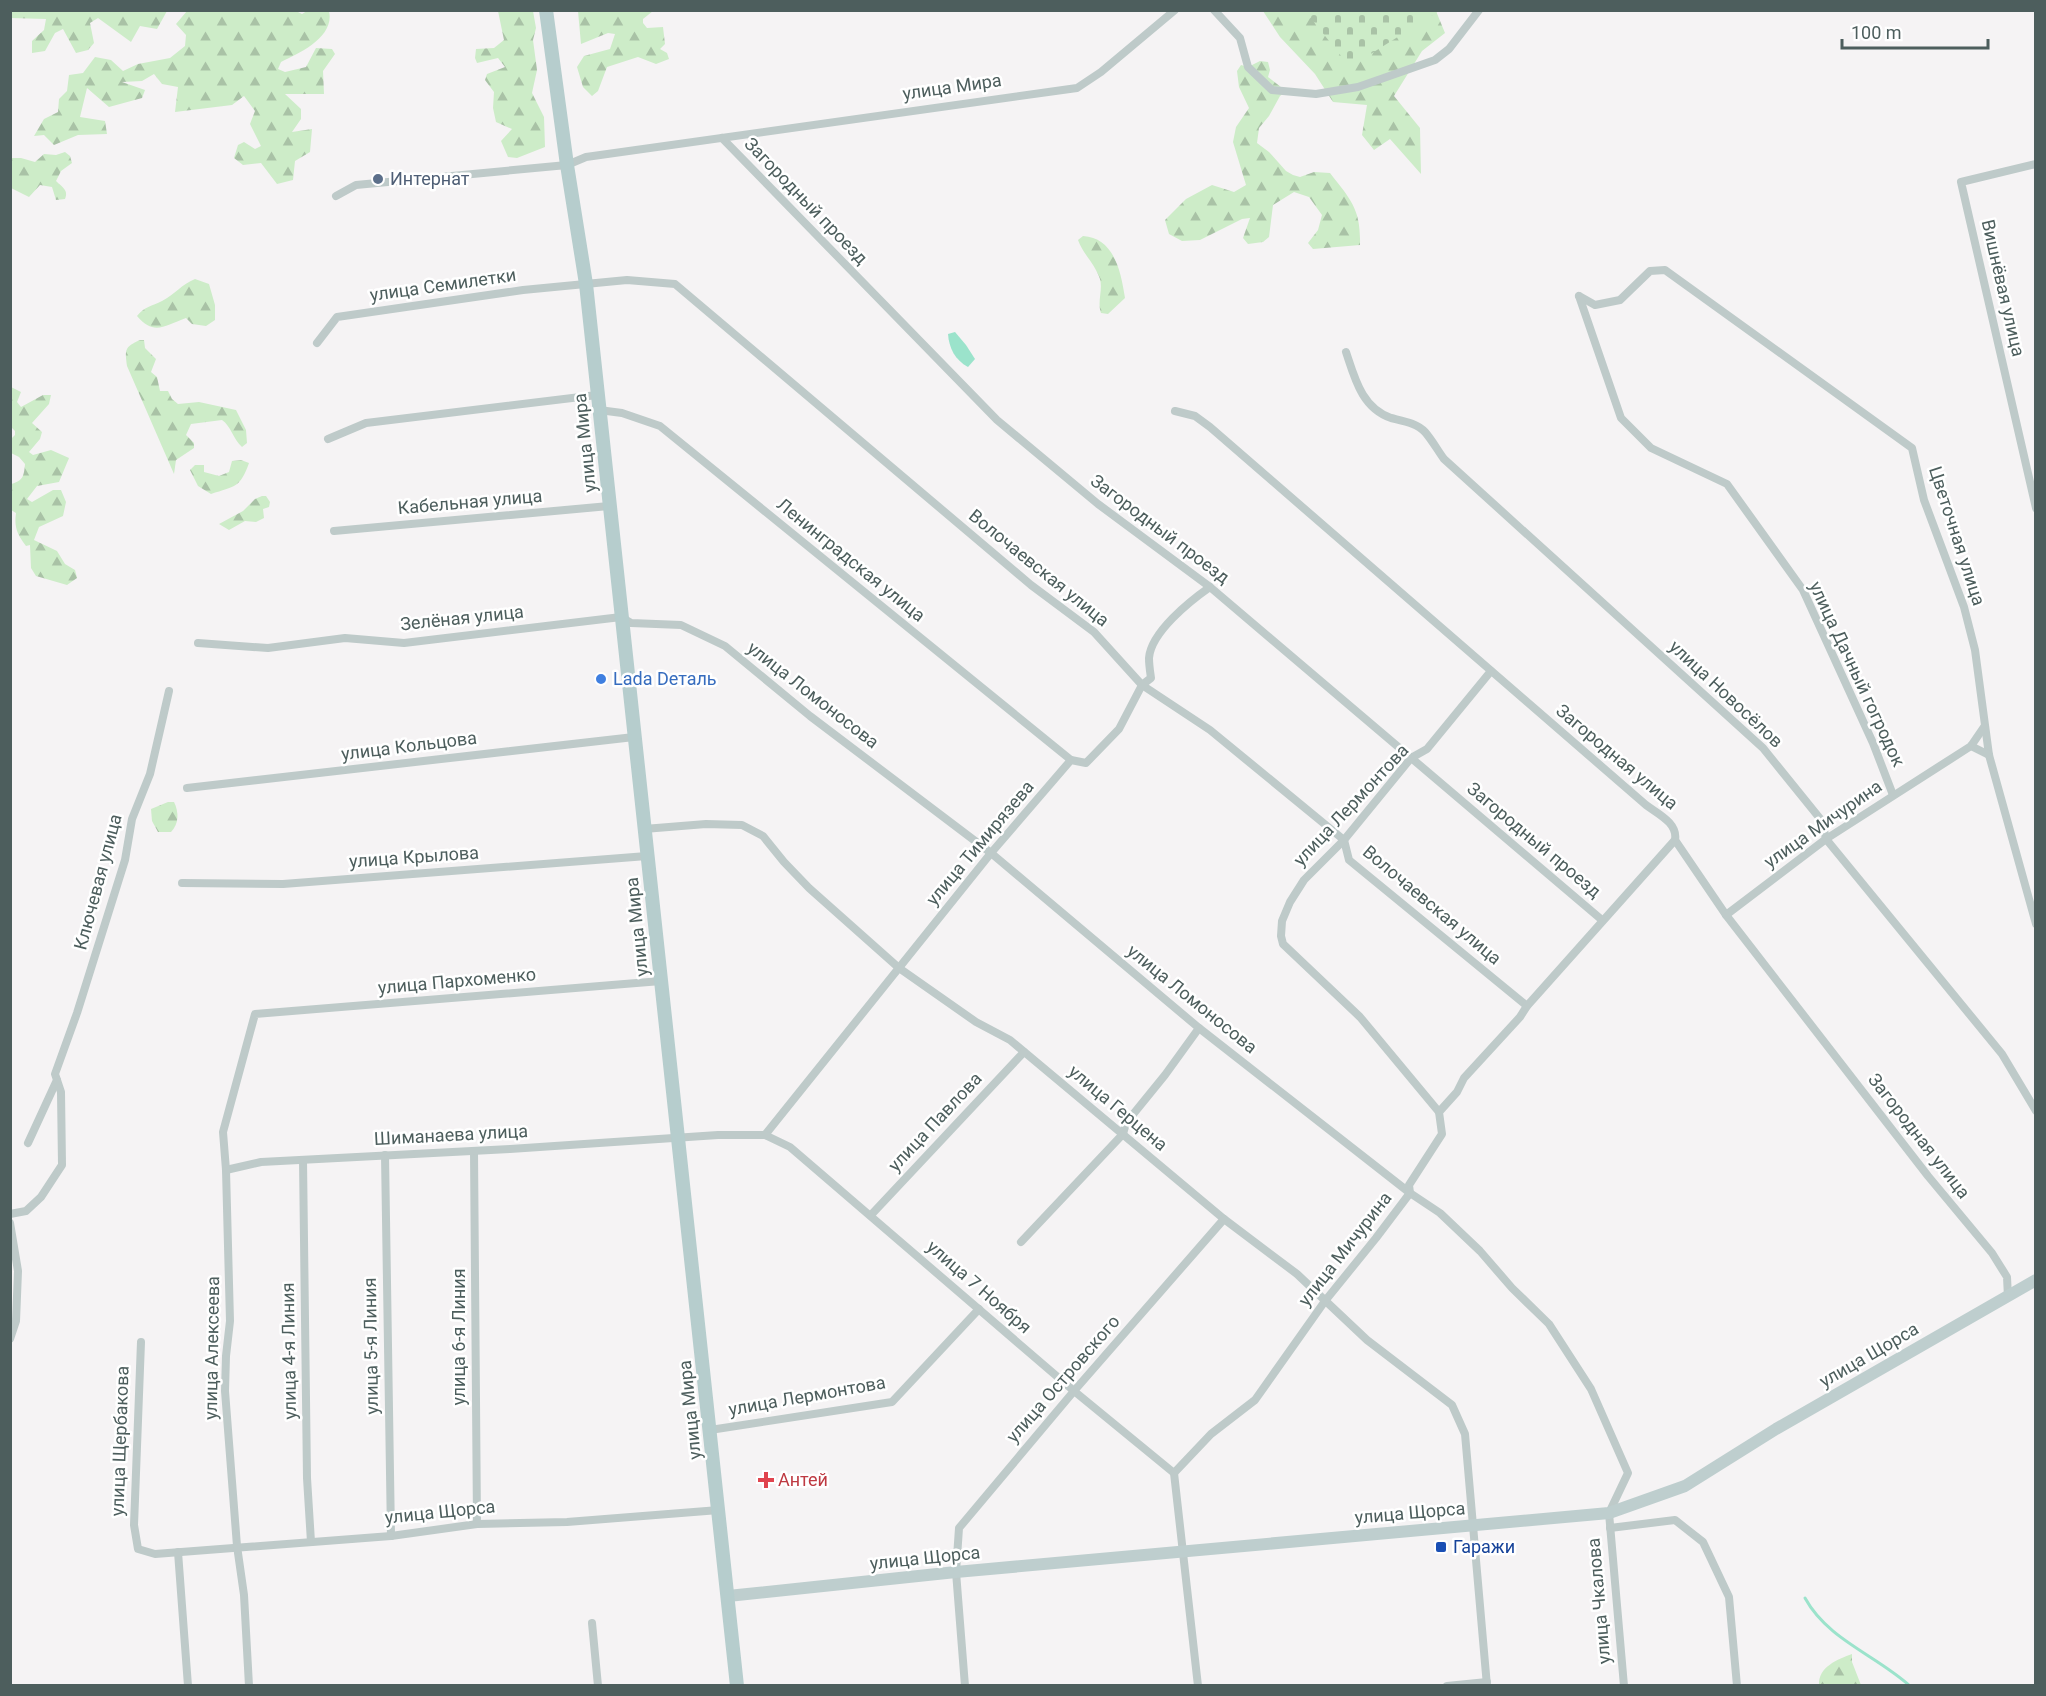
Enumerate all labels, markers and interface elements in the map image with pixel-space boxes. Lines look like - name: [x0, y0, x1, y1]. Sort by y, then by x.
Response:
- scale bar: [1842, 12, 1988, 50]
- text: 100 m: [1851, 22, 1902, 43]
- street label: улица Мира: [901, 69, 1003, 104]
- street label: Загородный проезд: [740, 133, 872, 269]
- place label: Интернат: [390, 168, 470, 189]
- marker: Интернат: [371, 172, 385, 186]
- street label: Вишнёвая улица: [1978, 217, 2029, 358]
- street label: улица Семилетки: [368, 264, 517, 305]
- street label: улица Мира: [569, 392, 600, 494]
- street label: Цветочная улица: [1925, 464, 1990, 608]
- street label: Загородный проезд: [1087, 470, 1234, 588]
- street label: Кабельная улица: [397, 485, 543, 518]
- street label: Ленинградская улица: [773, 493, 930, 626]
- street label: Волочаевская улица: [965, 505, 1114, 631]
- street label: улица Дачный гогродок: [1805, 578, 1910, 770]
- street label: Зелёная улица: [399, 601, 525, 634]
- street label: улица Новосёлов: [1665, 636, 1787, 752]
- street label: улица Ломоносова: [743, 637, 883, 752]
- place label: Lada Dеталь: [613, 668, 717, 689]
- marker: Lada Dеталь: [594, 672, 608, 686]
- street label: Загородная улица: [1552, 700, 1683, 814]
- street label: улица Кольцова: [340, 727, 478, 764]
- street label: улица Лермонтова: [1289, 739, 1413, 870]
- street label: улица Мичурина: [1760, 775, 1886, 872]
- street label: улица Тимирязева: [921, 776, 1038, 909]
- street label: Загородный проезд: [1463, 777, 1606, 902]
- street label: Ключевая улица: [69, 812, 126, 952]
- street label: улица Крылова: [348, 841, 480, 872]
- street label: Волочаевская улица: [1359, 841, 1506, 969]
- street label: улица Мира: [621, 876, 652, 978]
- street label: улица Ломоносова: [1123, 940, 1261, 1057]
- street label: улица Пархоменко: [377, 963, 537, 998]
- street label: улица Герцена: [1065, 1060, 1172, 1155]
- street label: улица Павлова: [883, 1068, 986, 1175]
- street label: Загородная улица: [1864, 1069, 1975, 1202]
- street label: Шиманаева улица: [373, 1120, 528, 1149]
- street label: улица Мичурина: [1294, 1187, 1396, 1310]
- street label: улица 7 Ноября: [923, 1236, 1036, 1338]
- street label: улица 6-я Линия: [448, 1268, 469, 1406]
- street label: улица Алексеева: [200, 1276, 223, 1420]
- street label: улица 5-я Линия: [359, 1277, 382, 1415]
- street label: улица 4-я Линия: [277, 1282, 300, 1420]
- street label: улица Островского: [1002, 1311, 1124, 1447]
- street label: улица Щорса: [1815, 1318, 1922, 1391]
- street label: улица Мира: [674, 1359, 705, 1461]
- street label: улица Щербакова: [106, 1365, 133, 1517]
- street label: улица Лермонтова: [727, 1371, 887, 1420]
- place label: Антей: [778, 1469, 828, 1490]
- marker: Антей: [759, 1473, 773, 1487]
- street label: улица Щорса: [384, 1495, 496, 1528]
- street label: улица Щорса: [1354, 1497, 1466, 1528]
- place label: Гаражи: [1453, 1536, 1515, 1557]
- street label: улица Чкалова: [1583, 1537, 1614, 1665]
- marker: Гаражи: [1434, 1540, 1448, 1554]
- street label: улица Щорса: [869, 1541, 981, 1574]

